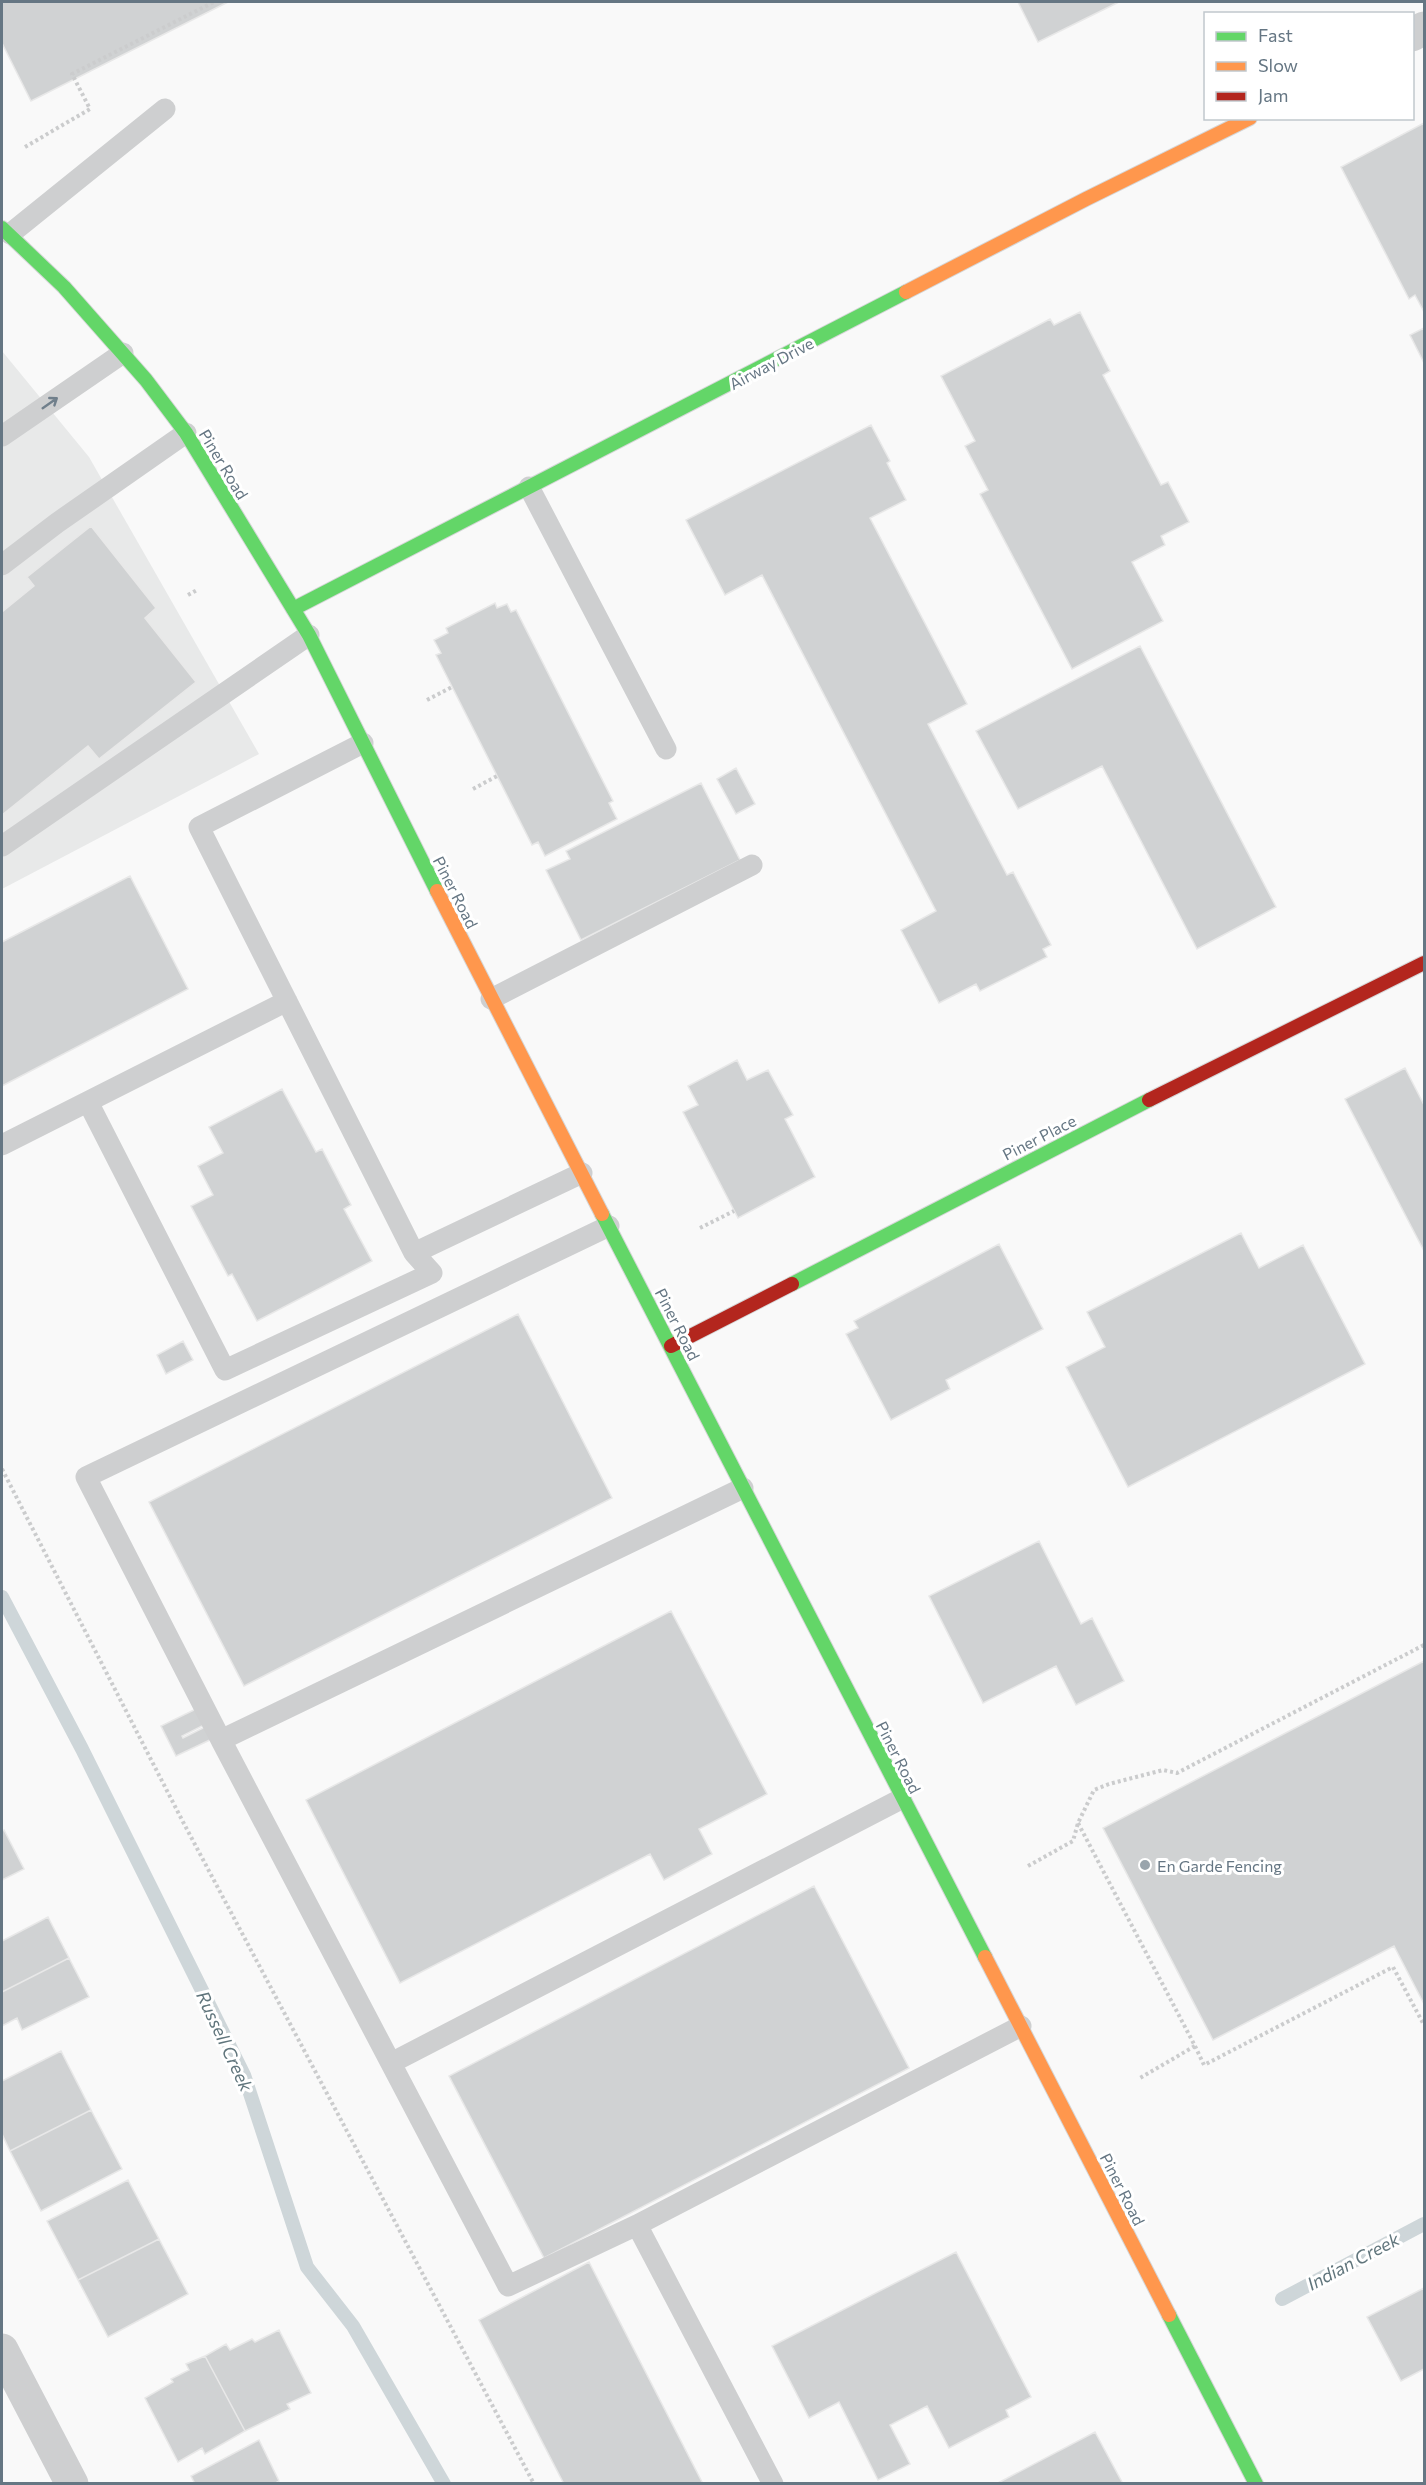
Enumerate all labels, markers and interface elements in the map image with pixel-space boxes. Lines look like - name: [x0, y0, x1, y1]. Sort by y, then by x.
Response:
- legend: [1204, 12, 1414, 120]
- text: Fast: [1258, 24, 1293, 46]
- text: Slow: [1258, 54, 1298, 76]
- text: Jam: [1258, 84, 1288, 106]
- street label: Airway Drive: [726, 333, 816, 393]
- one-way arrow: [41, 397, 57, 409]
- street label: Piner Road: [196, 425, 252, 503]
- street label: Piner Road: [430, 853, 482, 931]
- street label: Piner Place: [999, 1110, 1079, 1164]
- street label: Piner Road: [652, 1285, 704, 1363]
- street label: Piner Road: [873, 1718, 925, 1796]
- place label: En Garde Fencing: [1157, 1856, 1282, 1875]
- marker: En Garde Fencing: [1138, 1858, 1152, 1872]
- water label: Russell Creek: [192, 1987, 258, 2096]
- street label: Piner Road: [1097, 2150, 1149, 2228]
- water label: Indian Creek: [1303, 2227, 1404, 2295]

